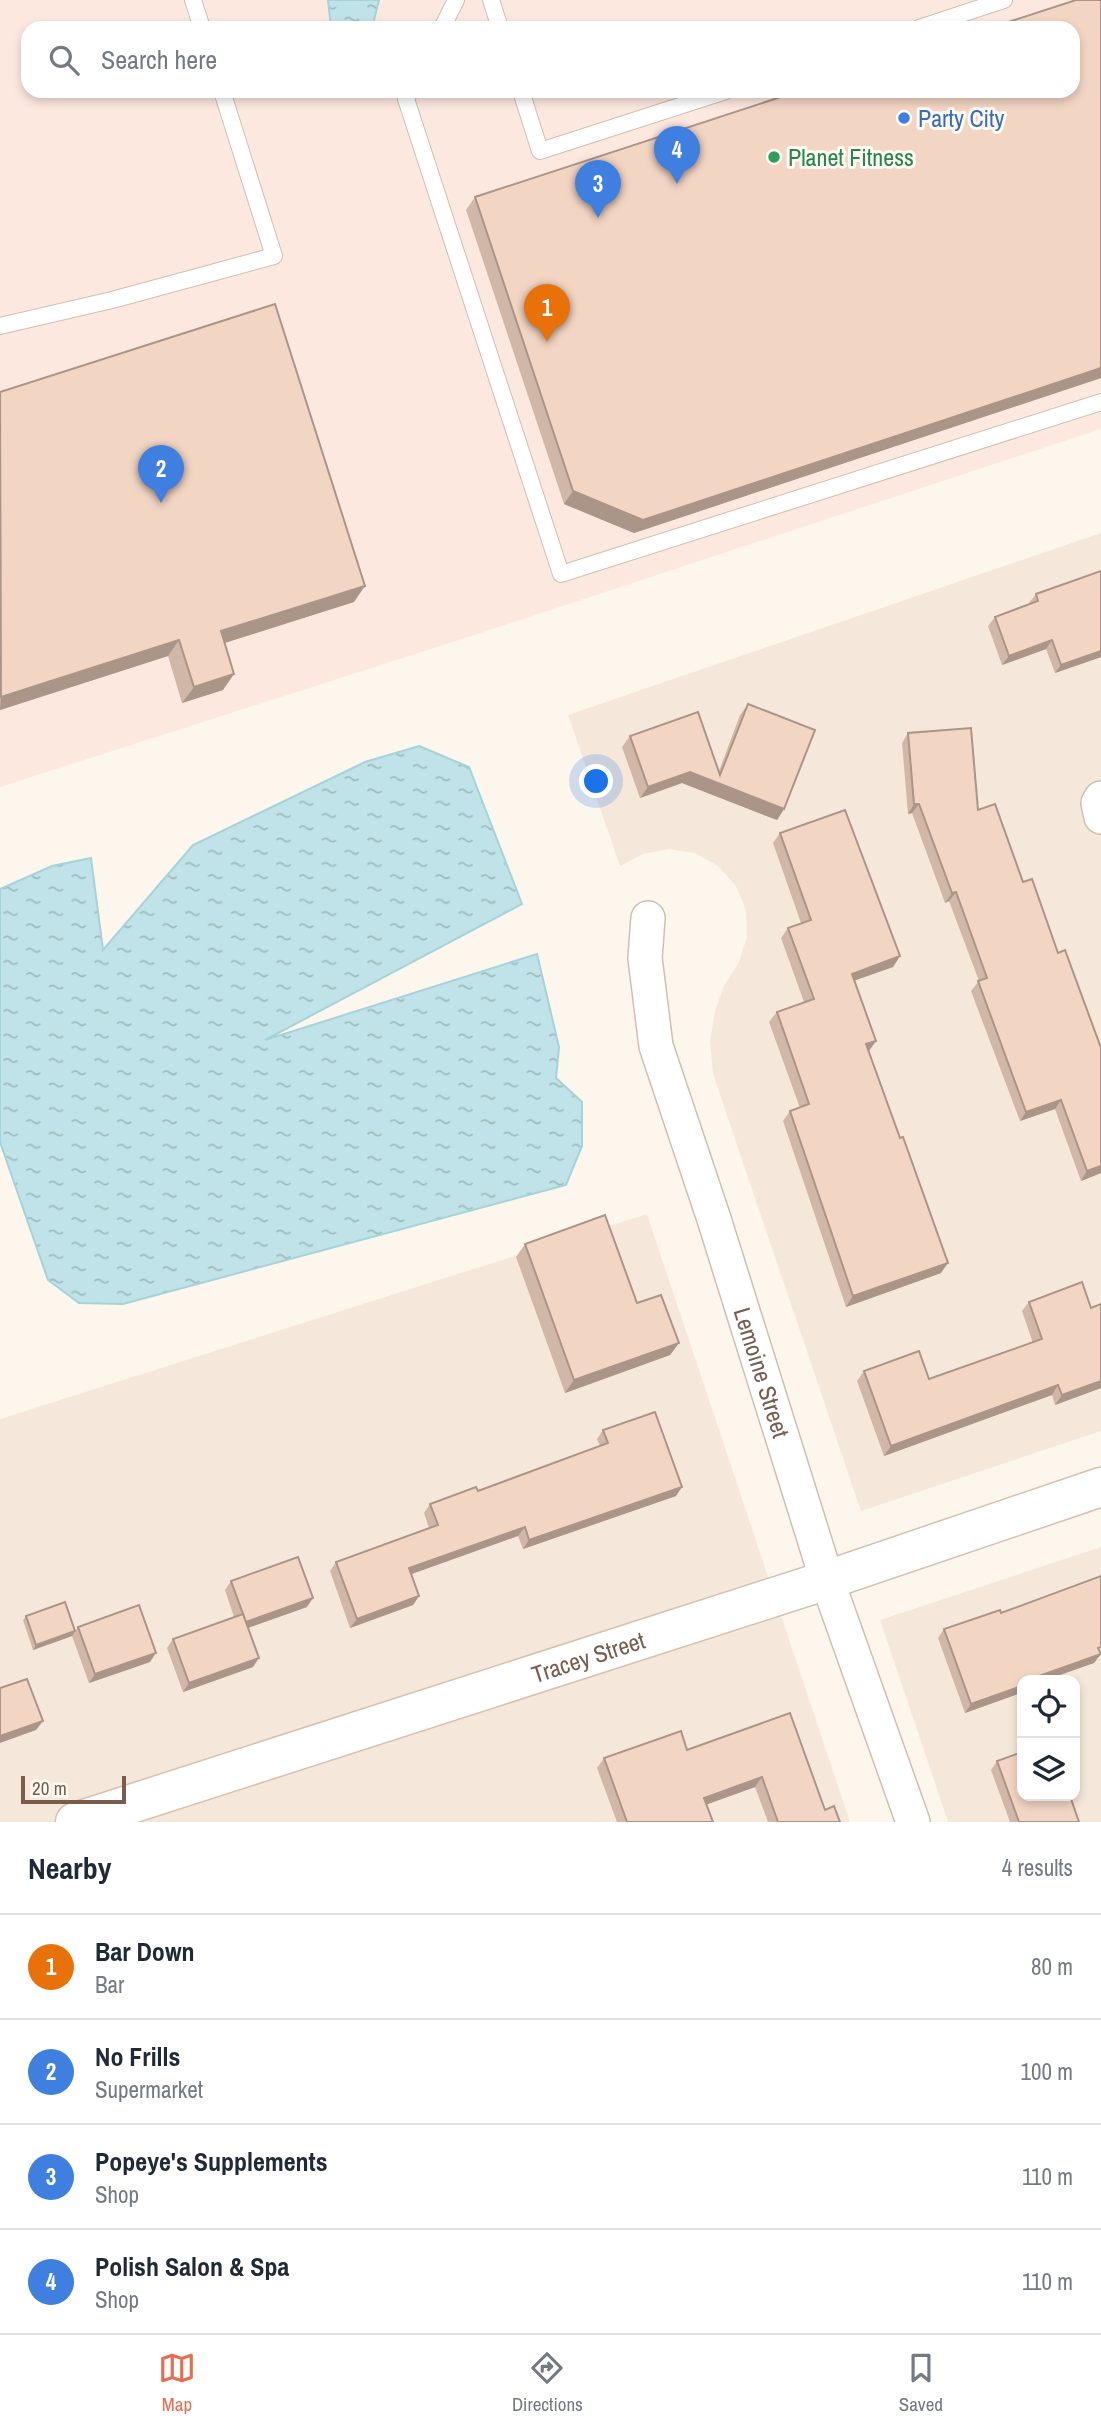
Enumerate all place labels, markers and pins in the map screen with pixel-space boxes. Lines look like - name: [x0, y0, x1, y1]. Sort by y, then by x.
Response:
- place label: Party City: [918, 102, 1005, 134]
- marker: Party City: [896, 110, 912, 126]
- pin: 4: [654, 126, 700, 184]
- place label: Planet Fitness: [788, 141, 914, 173]
- marker: Planet Fitness: [766, 149, 782, 165]
- pin: 3: [575, 160, 621, 218]
- pin: 1: [524, 284, 570, 342]
- pin: 2: [138, 445, 184, 503]

